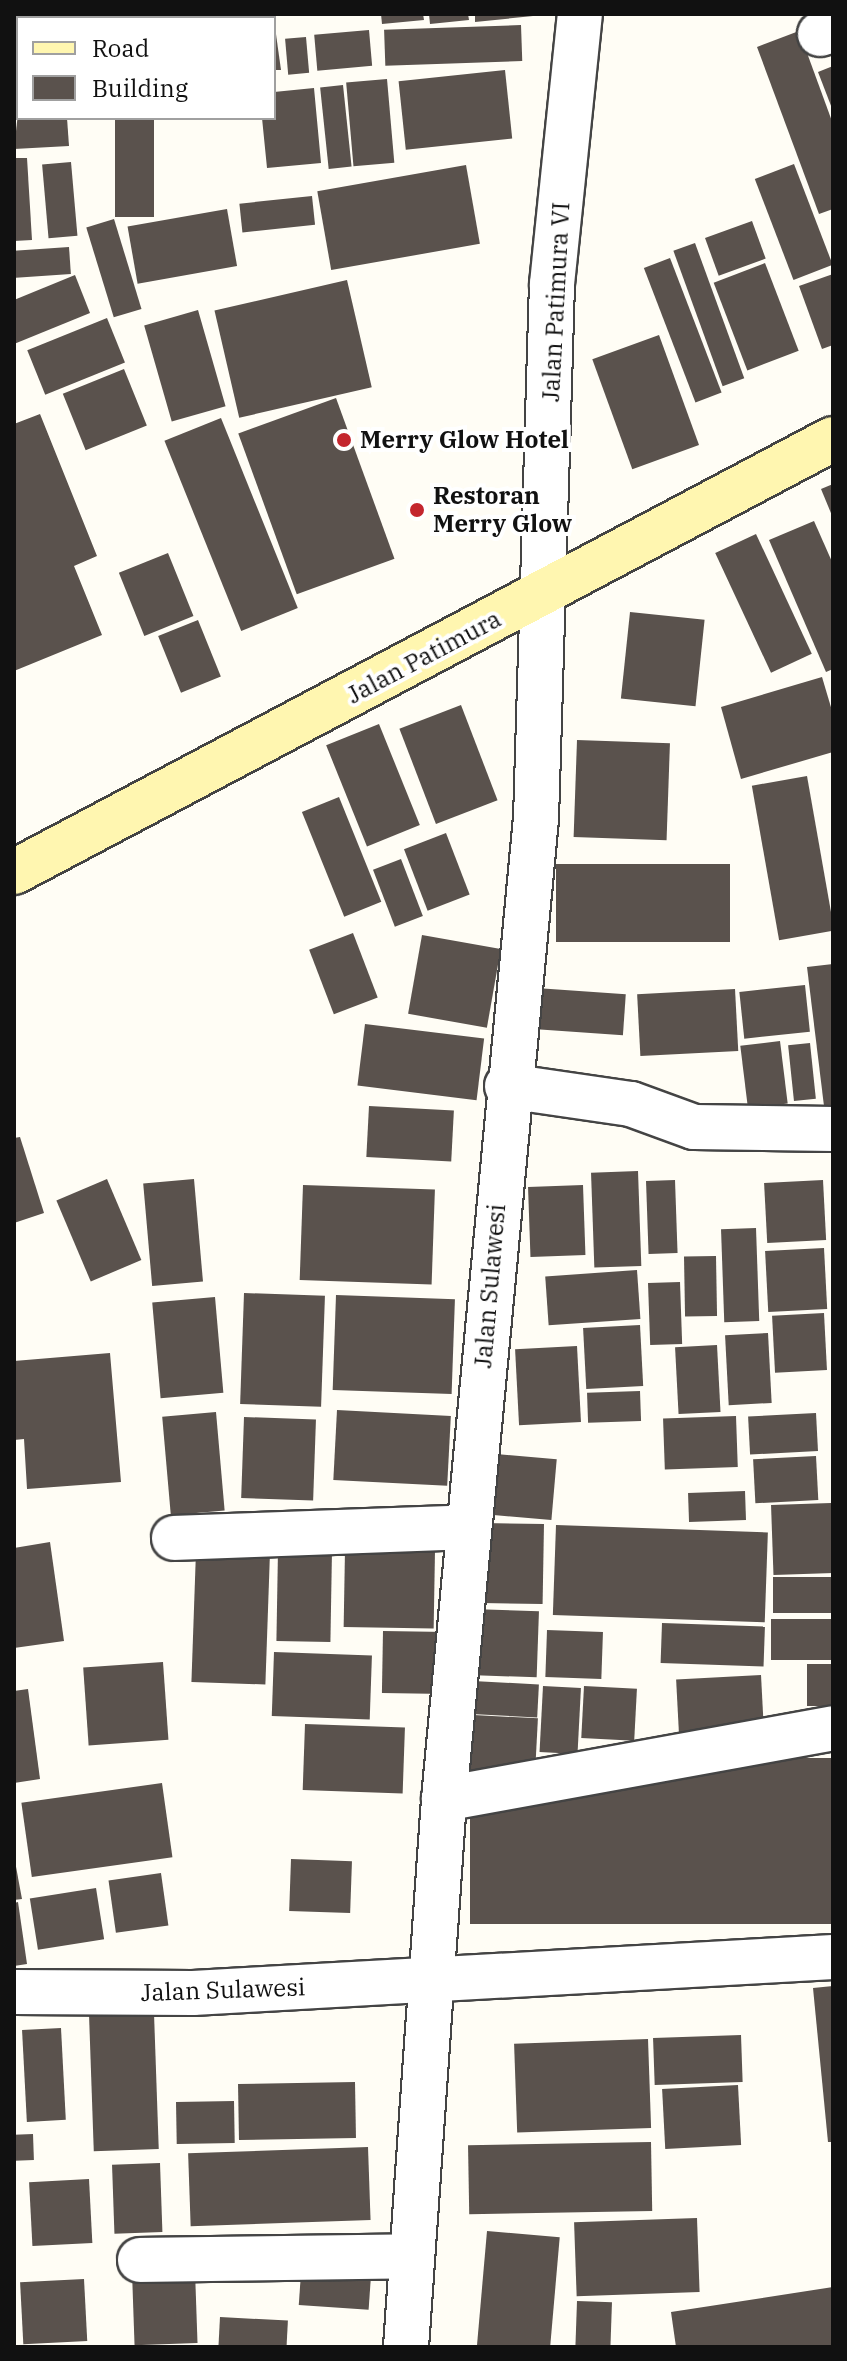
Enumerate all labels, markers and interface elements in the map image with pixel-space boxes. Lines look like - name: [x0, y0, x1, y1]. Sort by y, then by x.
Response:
- legend: [16, 16, 276, 120]
- text: Road: [92, 32, 149, 64]
- text: Building: [92, 72, 188, 104]
- street label: Jalan Patimura VI: [536, 201, 576, 403]
- place label: Merry Glow Hotel: [360, 426, 569, 454]
- marker: Merry Glow Hotel: [335, 431, 353, 449]
- place label: Restoran Merry Glow: [433, 482, 572, 538]
- marker: Restoran Merry Glow: [408, 501, 426, 519]
- street label: Jalan Patimura: [342, 604, 506, 710]
- street label: Jalan Sulawesi: [468, 1203, 512, 1369]
- street label: Jalan Sulawesi: [140, 1973, 306, 2007]

